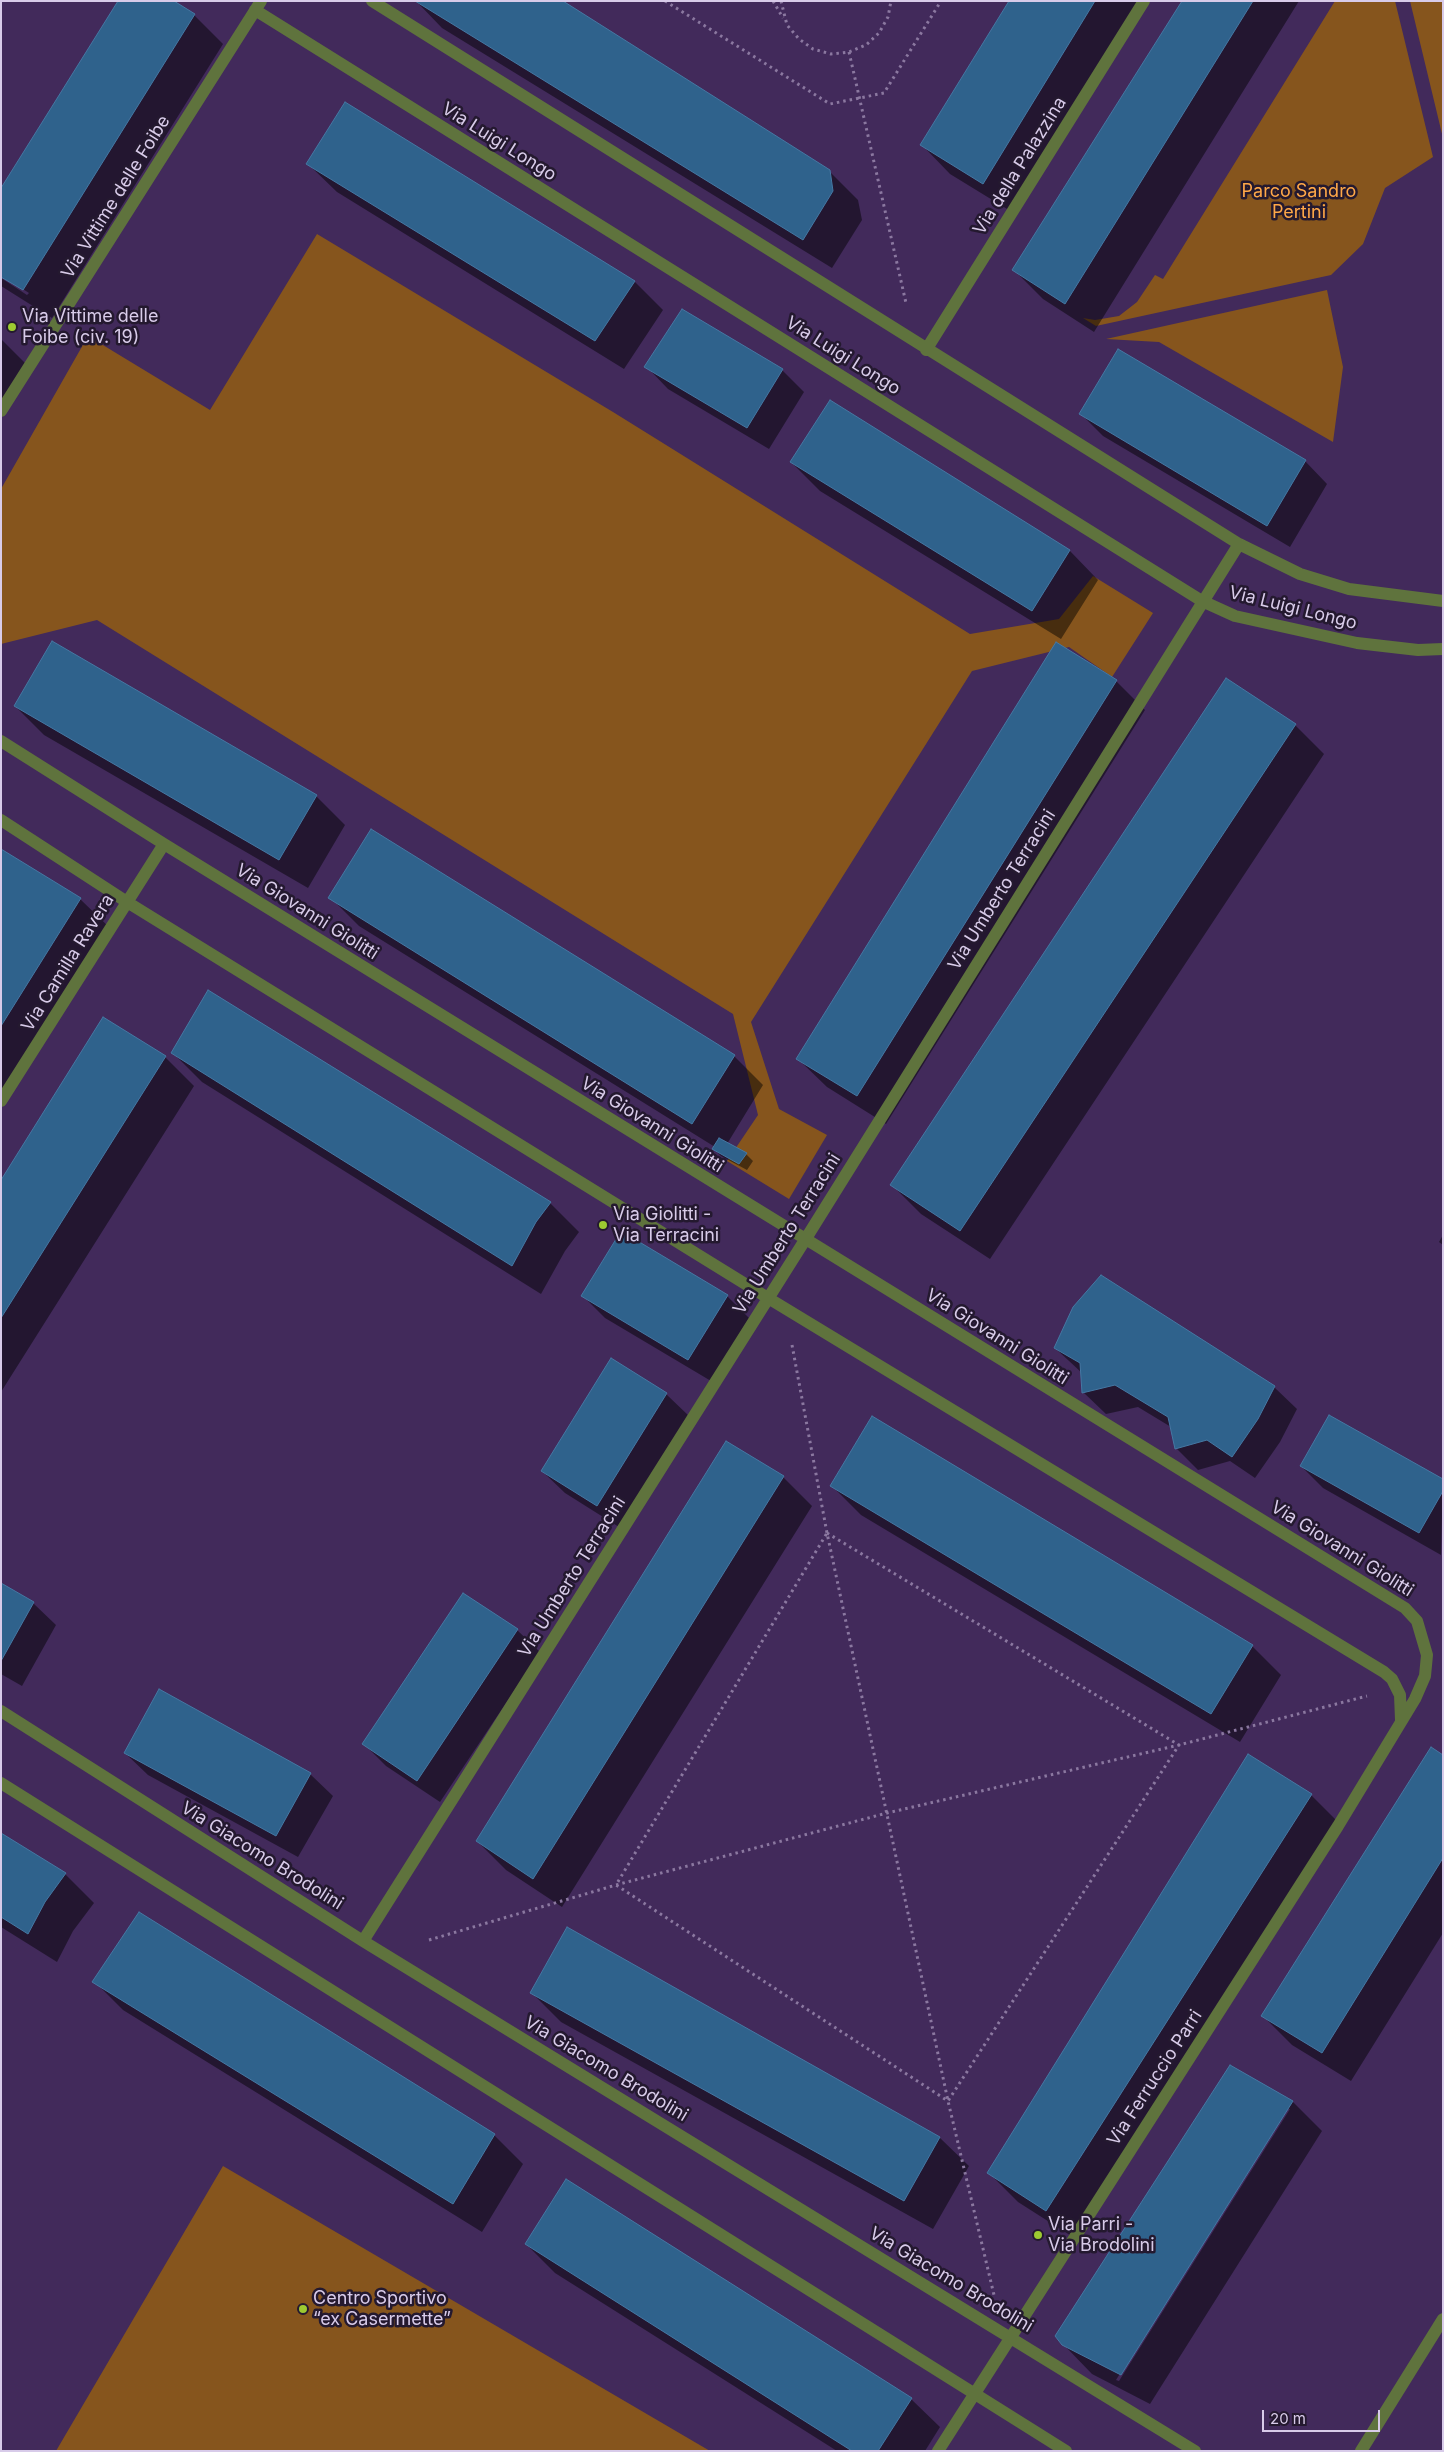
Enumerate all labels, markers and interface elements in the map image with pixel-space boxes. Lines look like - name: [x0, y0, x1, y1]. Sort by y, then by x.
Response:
- street label: Via della Palazzina: [969, 93, 1071, 239]
- street label: Via Luigi Longo: [438, 98, 560, 186]
- street label: Via Vittime delle Foibe: [57, 112, 175, 282]
- park label: Parco Sandro Pertini: [1242, 181, 1356, 223]
- place label: Via Vittime delle Foibe (civ. 19): [22, 306, 158, 348]
- street label: Via Luigi Longo: [782, 312, 904, 400]
- marker: Via Vittime delle Foibe (civ. 19): [6, 321, 18, 333]
- street label: Via Luigi Longo: [1227, 582, 1359, 634]
- street label: Via Umberto Terracini: [944, 806, 1060, 974]
- street label: Via Giovanni Giolitti: [232, 859, 382, 965]
- street label: Via Camilla Ravera: [17, 890, 119, 1036]
- street label: Via Giovanni Giolitti: [577, 1072, 727, 1178]
- street label: Via Umberto Terracini: [729, 1150, 845, 1318]
- place label: Via Giolitti - Via Terracini: [613, 1204, 719, 1246]
- marker: Via Giolitti - Via Terracini: [597, 1219, 609, 1231]
- street label: Via Giovanni Giolitti: [922, 1284, 1072, 1390]
- street label: Via Umberto Terracini: [514, 1493, 630, 1661]
- street label: Via Giovanni Giolitti: [1267, 1496, 1417, 1602]
- street label: Via Giacomo Brodolini: [177, 1797, 347, 1915]
- street label: Via Ferruccio Parri: [1103, 2006, 1207, 2150]
- street label: Via Giacomo Brodolini: [520, 2012, 692, 2126]
- place label: Via Parri - Via Brodolini: [1048, 2214, 1155, 2256]
- street label: Via Giacomo Brodolini: [865, 2223, 1037, 2337]
- marker: Via Parri - Via Brodolini: [1032, 2229, 1044, 2241]
- place label: Centro Sportivo “ex Casermette”: [313, 2288, 451, 2330]
- marker: Centro Sportivo “ex Casermette”: [297, 2303, 309, 2315]
- scale bar: [1264, 2400, 1382, 2432]
- text: 20 m: [1270, 2409, 1306, 2428]

